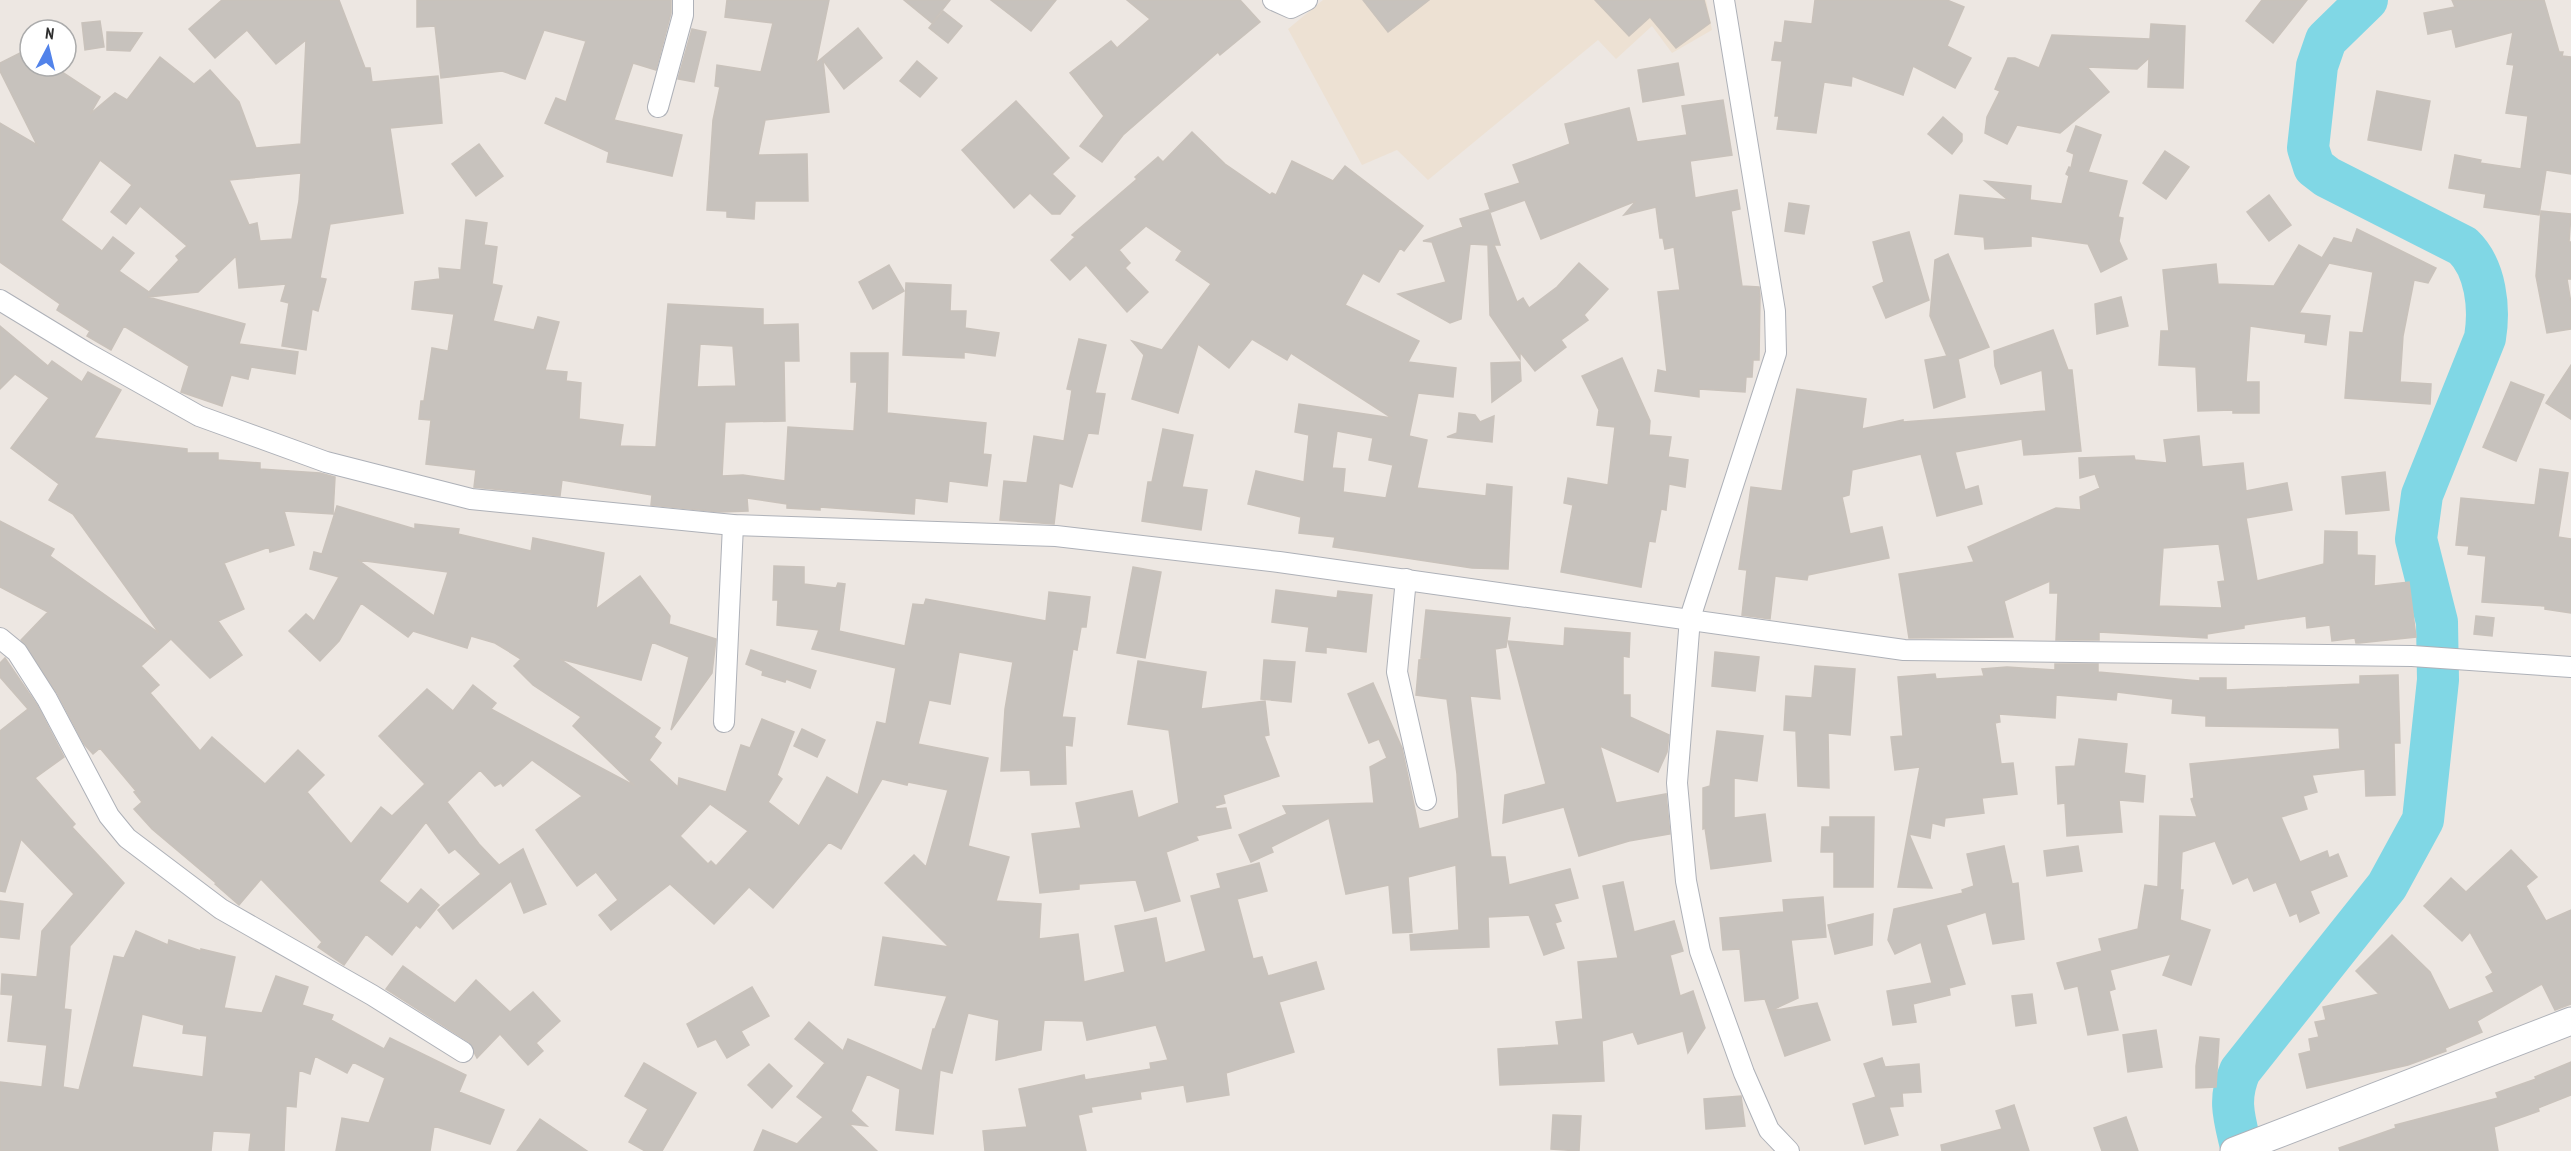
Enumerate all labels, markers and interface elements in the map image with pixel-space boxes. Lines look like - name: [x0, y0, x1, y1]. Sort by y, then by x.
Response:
- north arrow: [18, 18, 78, 78]
- text: N: [44, 23, 55, 44]

